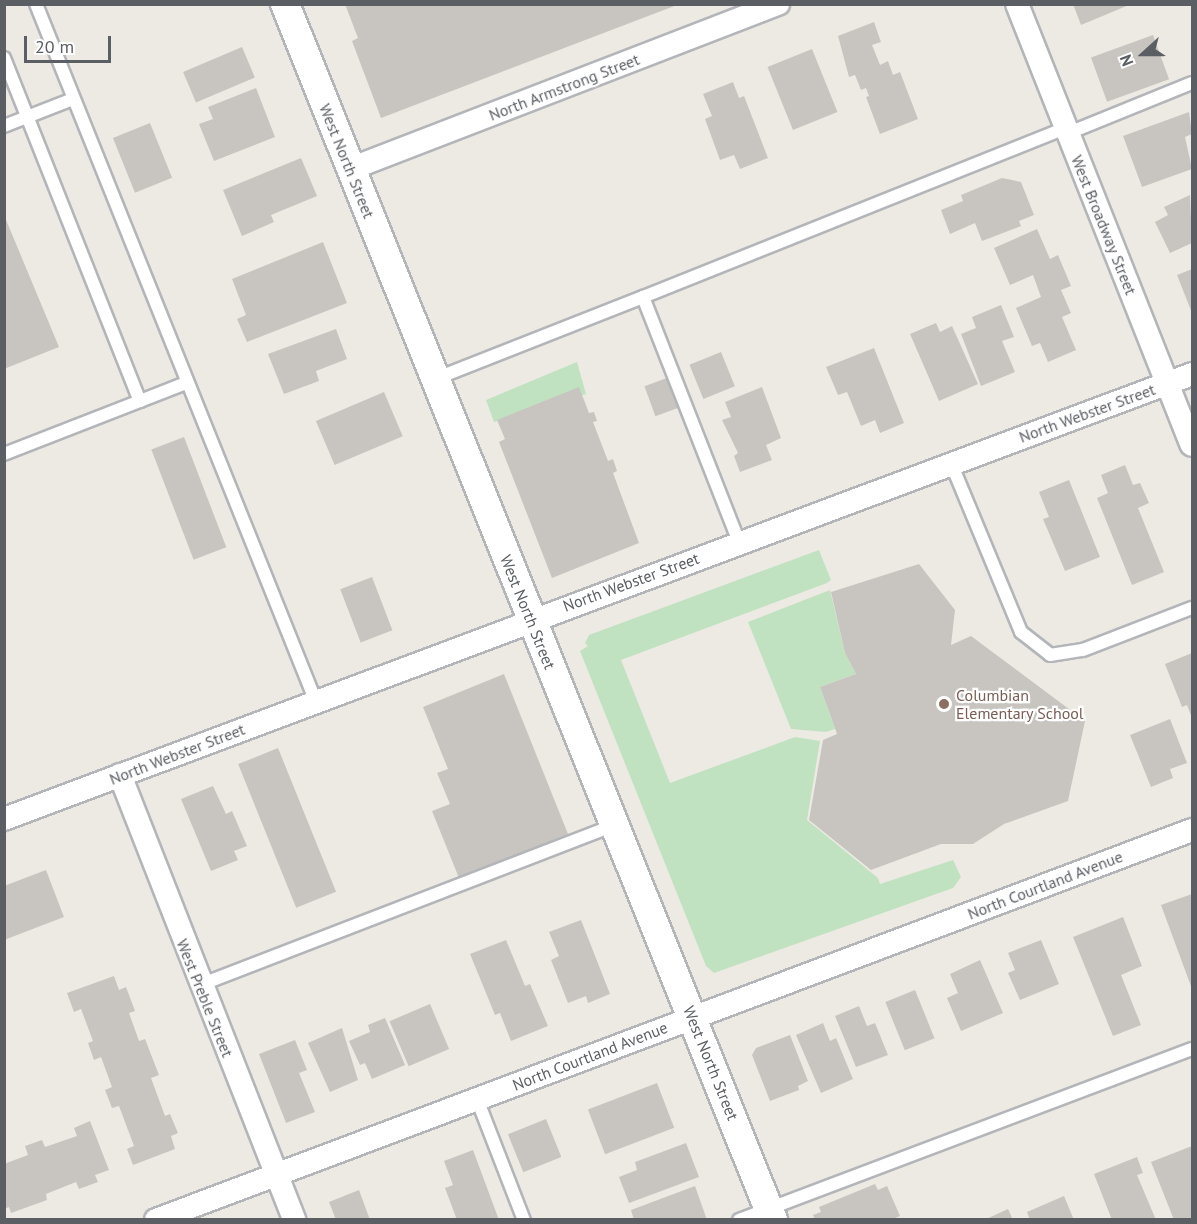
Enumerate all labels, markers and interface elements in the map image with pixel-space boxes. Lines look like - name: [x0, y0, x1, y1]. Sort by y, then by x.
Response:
- scale bar: [27, 24, 114, 62]
- north arrow: [1113, 24, 1173, 84]
- text: 20 m: [35, 35, 74, 58]
- street label: North Armstrong Street: [486, 49, 642, 125]
- text: N: [1115, 52, 1137, 69]
- street label: West North Street: [315, 101, 379, 221]
- street label: West Broadway Street: [1067, 152, 1141, 298]
- street label: North Webster Street: [1016, 379, 1158, 447]
- street label: North Webster Street: [560, 548, 702, 616]
- street label: West North Street: [496, 552, 560, 672]
- place label: Columbian Elementary School: [956, 685, 1084, 723]
- marker: Columbian Elementary School: [937, 697, 951, 711]
- street label: North Webster Street: [106, 719, 248, 789]
- street label: North Courtland Avenue: [965, 846, 1125, 924]
- street label: West Preble Street: [173, 936, 237, 1060]
- street label: West North Street: [679, 1003, 743, 1123]
- street label: North Courtland Avenue: [510, 1017, 670, 1095]

